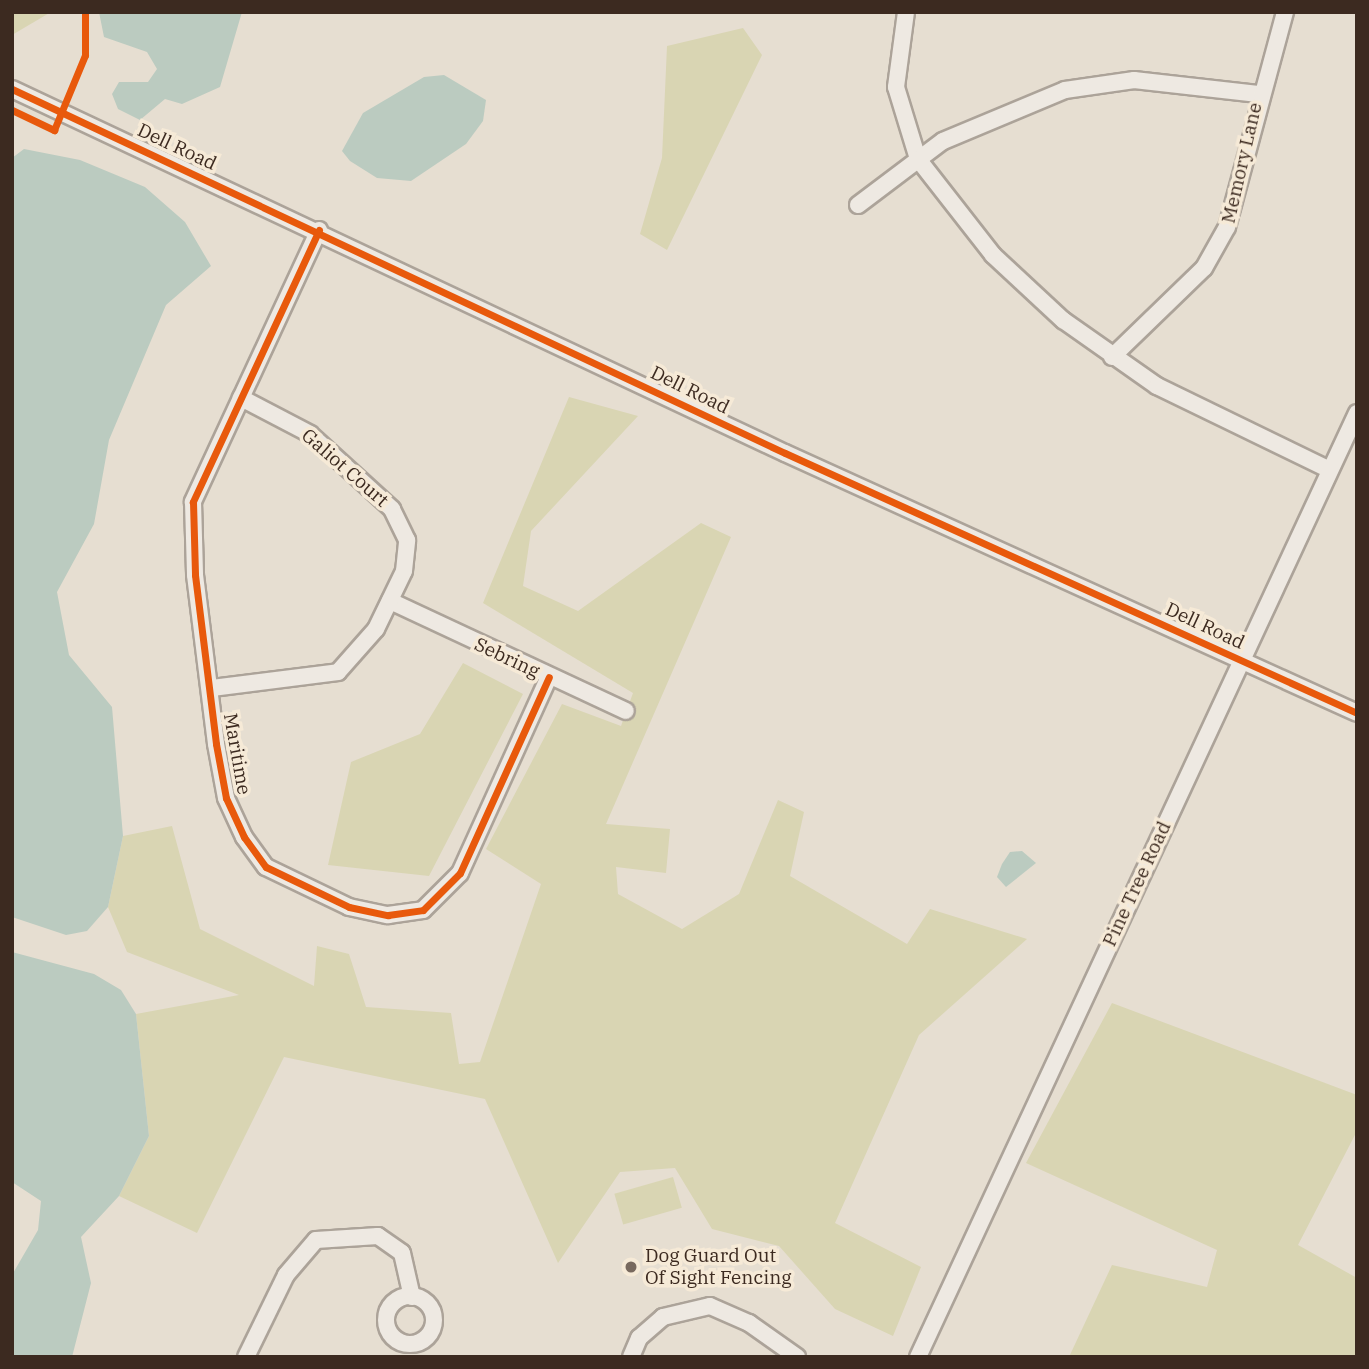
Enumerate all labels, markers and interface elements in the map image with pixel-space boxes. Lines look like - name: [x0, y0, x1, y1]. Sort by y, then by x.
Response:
- street label: Memory Lane: [1217, 100, 1267, 226]
- street label: Dell Road: [134, 119, 220, 175]
- street label: Dell Road: [647, 361, 733, 419]
- street label: Galiot Court: [297, 424, 393, 512]
- street label: Dell Road: [1162, 598, 1248, 654]
- street label: Sebring: [471, 633, 543, 683]
- street label: Maritime: [219, 711, 255, 797]
- street label: Pine Tree Road: [1098, 818, 1176, 950]
- place label: Dog Guard Out Of Sight Fencing: [645, 1245, 792, 1289]
- marker: Dog Guard Out Of Sight Fencing: [623, 1259, 639, 1275]

